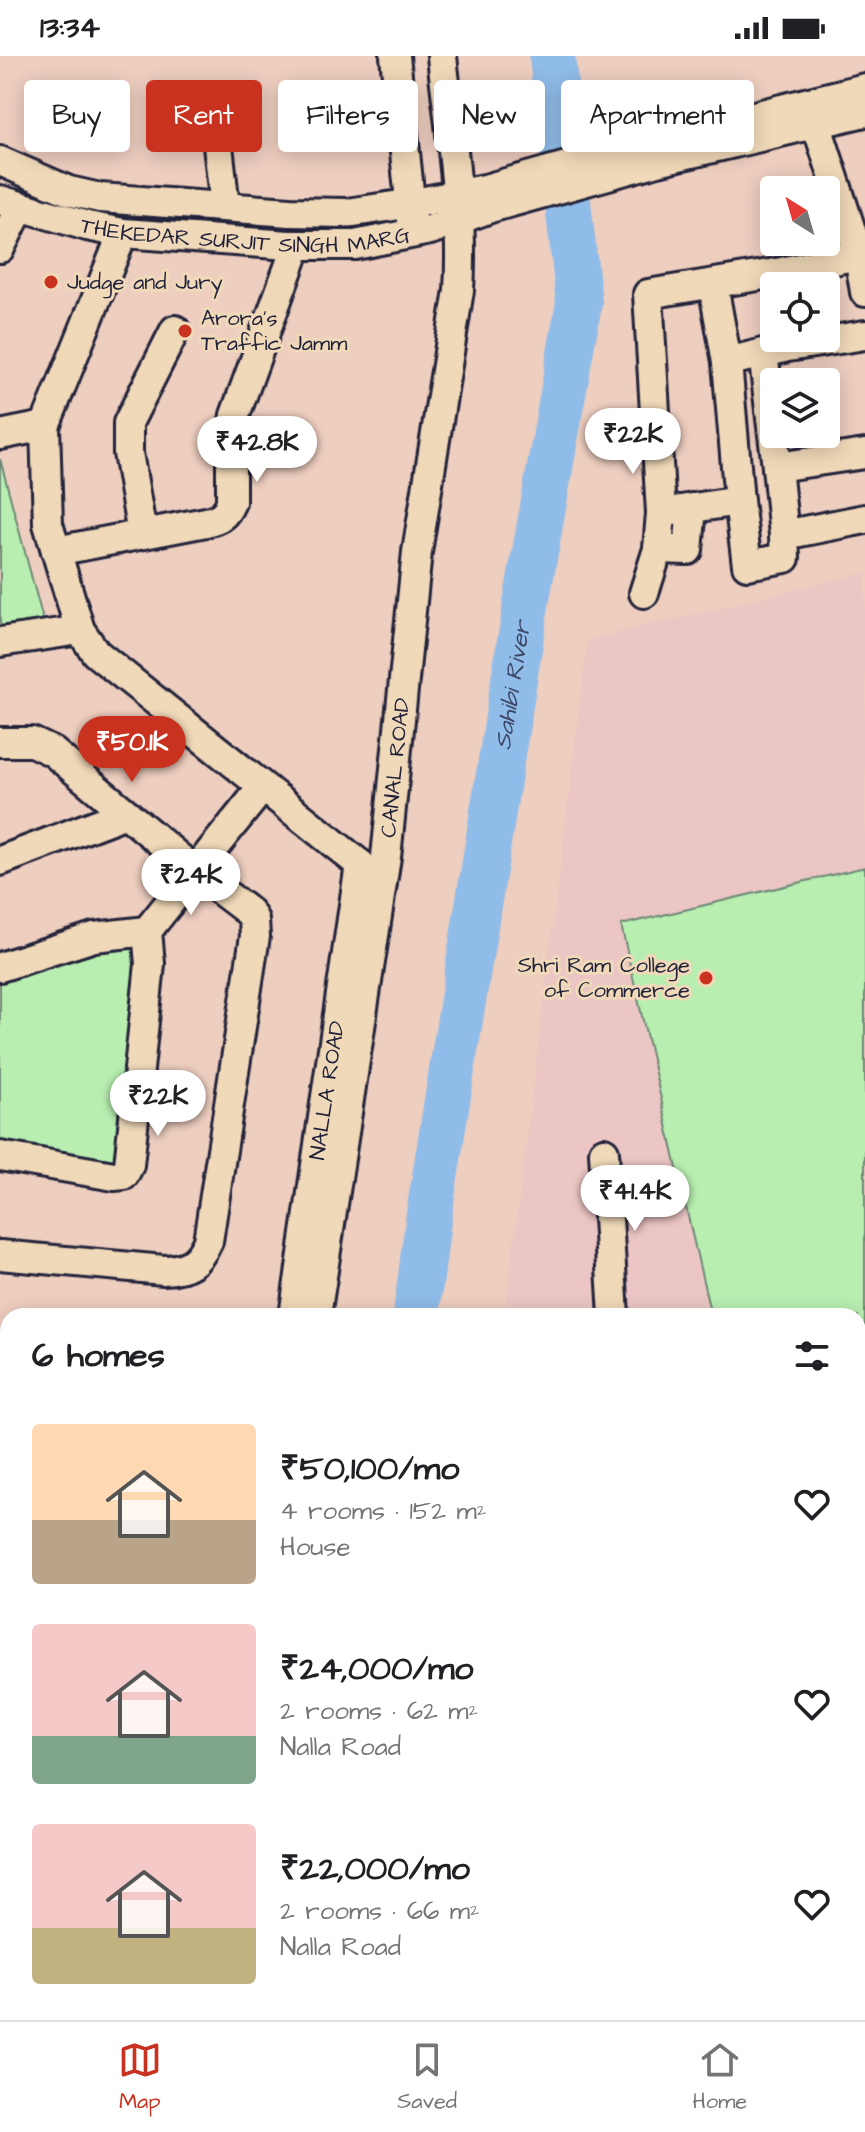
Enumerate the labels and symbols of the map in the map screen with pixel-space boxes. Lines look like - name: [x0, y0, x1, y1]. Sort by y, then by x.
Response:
- north arrow: [760, 176, 840, 256]
- street label: THEKEDAR SURJIT SINGH MARG: [78, 210, 412, 262]
- place label: Judge and Jury: [67, 267, 222, 299]
- marker: Judge and Jury: [42, 273, 60, 291]
- place label: Arora's Traffic Jamm: [201, 303, 347, 359]
- marker: Arora's Traffic Jamm: [176, 322, 194, 340]
- pin: ₹22K: [586, 408, 680, 476]
- pin: ₹42.8K: [192, 416, 322, 484]
- water label: Sahibi River: [486, 616, 540, 752]
- street label: CANAL ROAD: [373, 696, 418, 839]
- pin: ₹50.1K: [67, 716, 197, 784]
- pin: ₹24K: [144, 849, 238, 917]
- place label: Shri Ram College of Commerce: [518, 950, 690, 1006]
- marker: Shri Ram College of Commerce: [697, 969, 715, 987]
- street label: NALLA ROAD: [301, 1019, 352, 1162]
- pin: ₹22K: [111, 1070, 205, 1138]
- pin: ₹41.4K: [570, 1165, 700, 1233]

